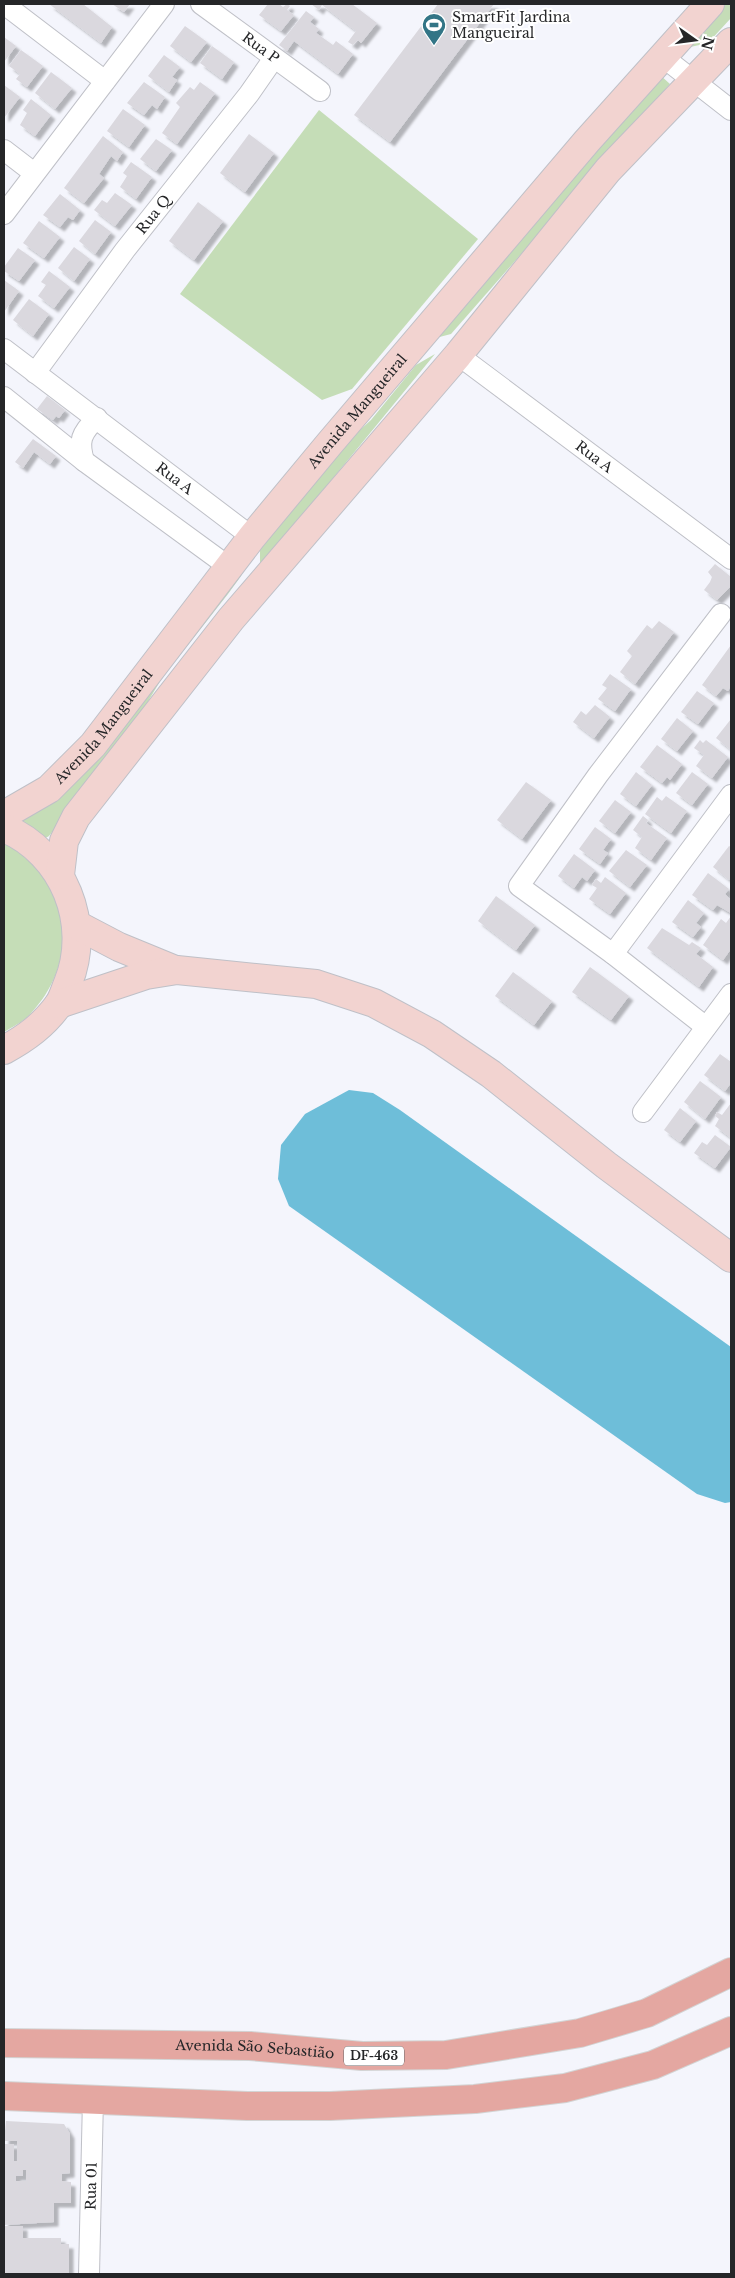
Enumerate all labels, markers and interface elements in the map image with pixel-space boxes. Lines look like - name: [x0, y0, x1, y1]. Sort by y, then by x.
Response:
- place label: SmartFit Jardina Mangueiral: [452, 8, 570, 42]
- sports icon: SmartFit Jardina Mangueiral: [421, 12, 447, 46]
- north arrow: [670, 15, 720, 65]
- street label: Rua P: [239, 28, 283, 67]
- text: N: [697, 35, 718, 52]
- street label: Rua Q: [132, 190, 175, 238]
- street label: Avenida Mangueiral: [303, 350, 411, 473]
- street label: Rua A: [572, 437, 617, 477]
- street label: Rua A: [152, 458, 197, 498]
- street label: Avenida Mangueiral: [50, 665, 157, 788]
- street label: Avenida São Sebastião: [174, 2036, 335, 2062]
- road number: DF-463: [344, 2046, 404, 2066]
- street label: Rua 01: [81, 2162, 101, 2210]

